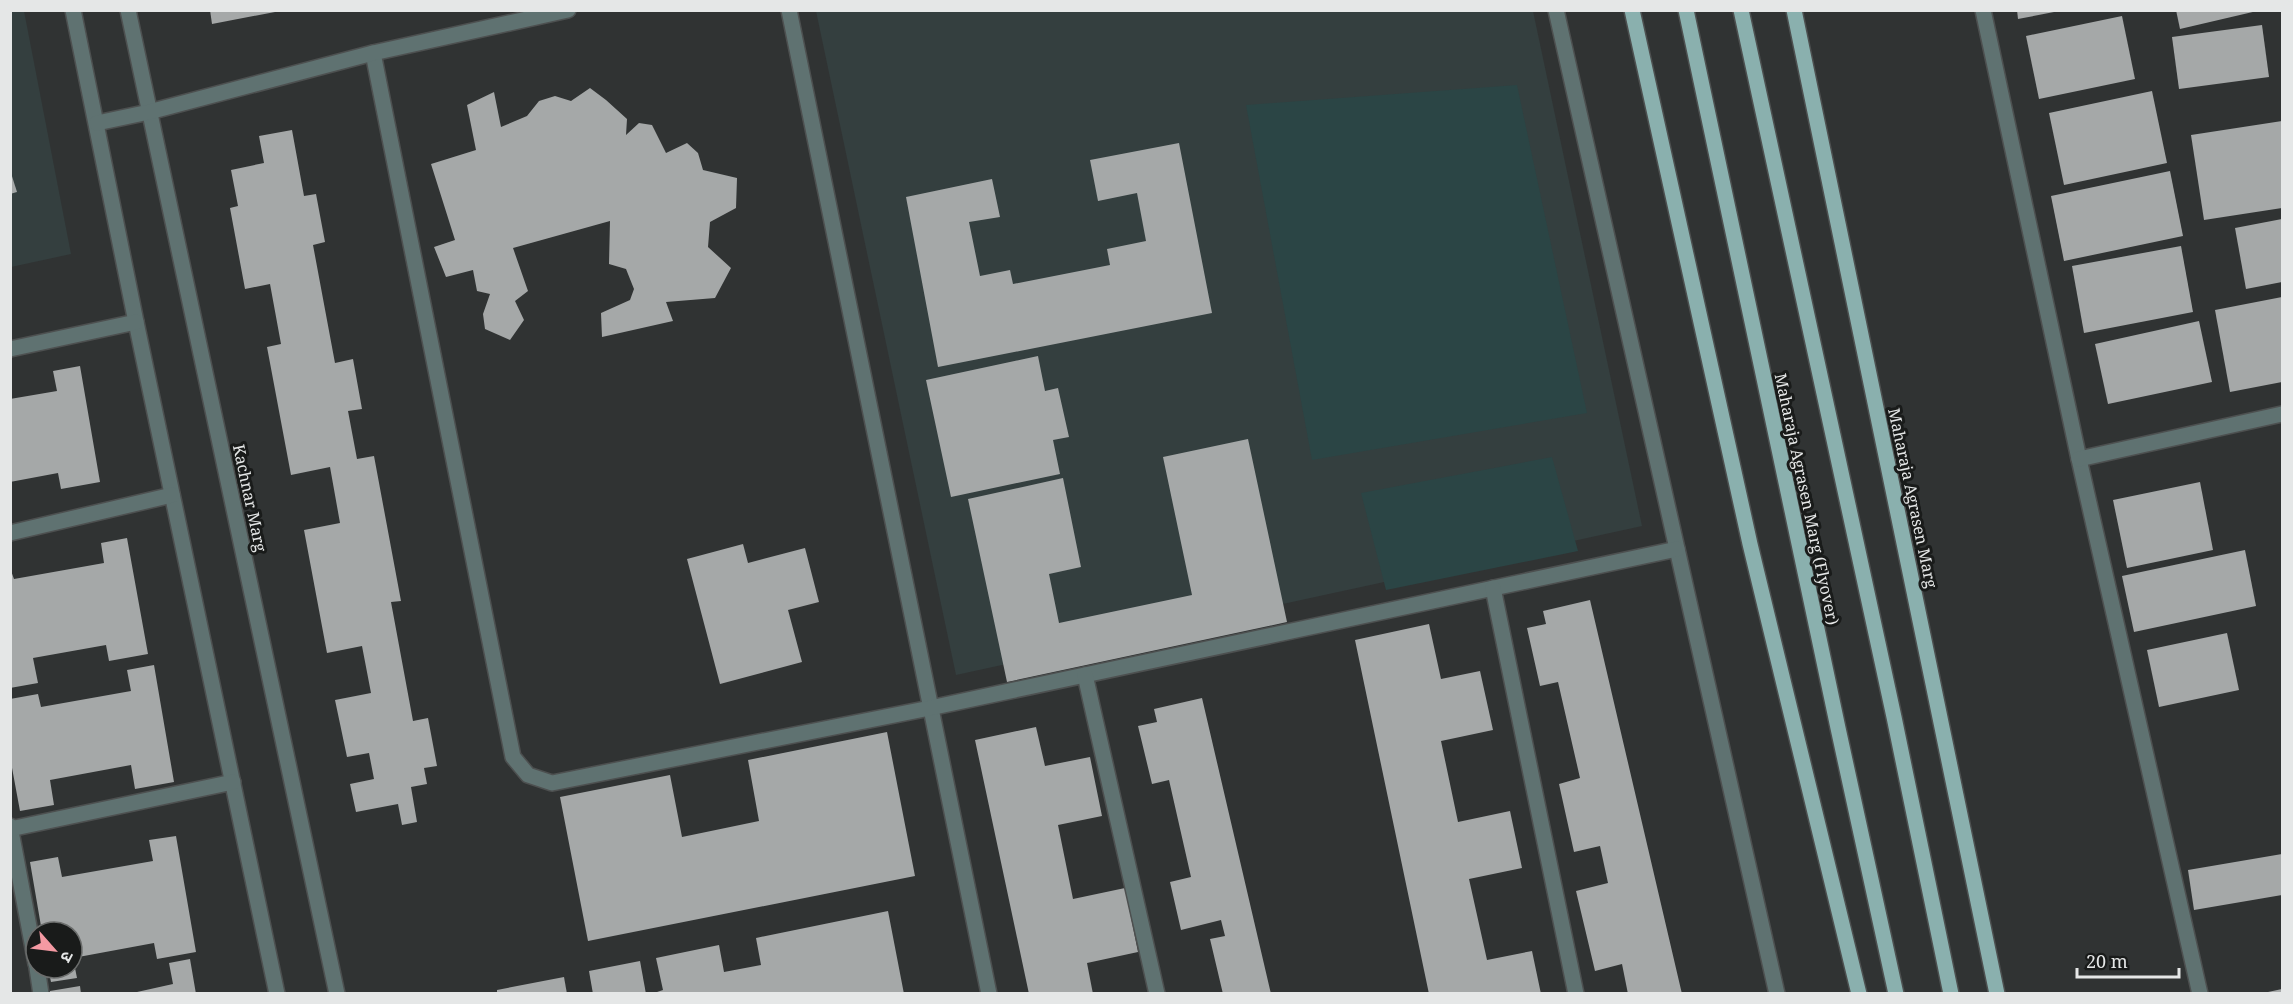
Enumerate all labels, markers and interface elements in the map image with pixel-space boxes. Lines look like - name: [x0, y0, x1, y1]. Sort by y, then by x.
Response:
- street label: Maharaja Agrasen Marg (Flyover): [1770, 371, 1844, 627]
- street label: Maharaja Agrasen Marg: [1883, 406, 1943, 590]
- street label: Kachnar Marg: [228, 442, 272, 554]
- north arrow: [24, 920, 84, 980]
- scale bar: [2077, 941, 2179, 979]
- text: उ: [55, 948, 79, 967]
- text: 20 m: [2086, 949, 2128, 973]

